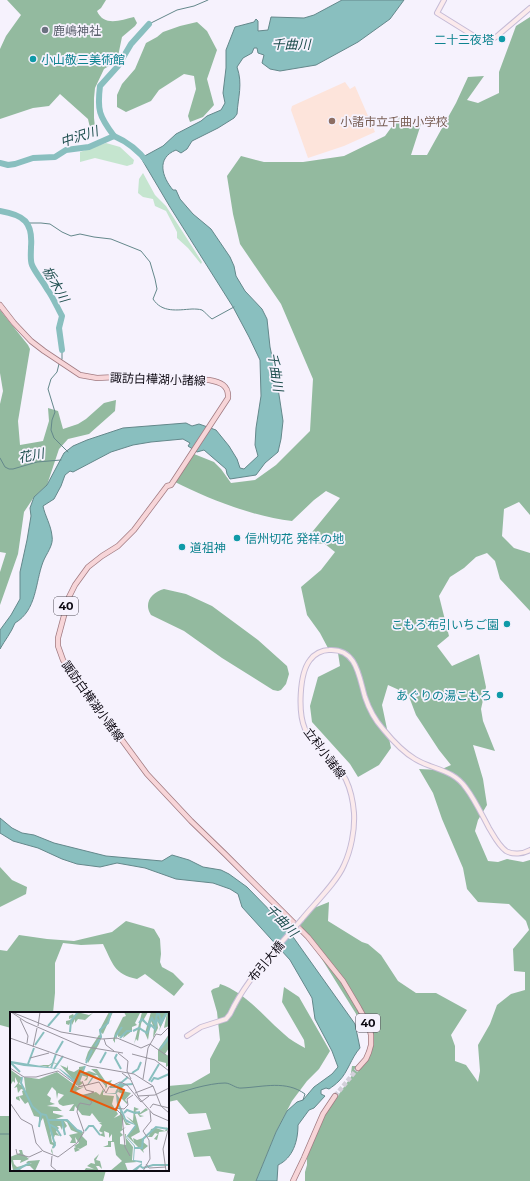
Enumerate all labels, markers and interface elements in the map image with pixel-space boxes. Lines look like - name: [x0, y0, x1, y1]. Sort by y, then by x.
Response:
- place label: 鹿嶋神社: [53, 23, 101, 38]
- marker: 鹿嶋神社: [40, 25, 50, 35]
- place label: 二十三夜塔: [434, 32, 494, 47]
- marker: 二十三夜塔: [497, 34, 507, 44]
- water label: 千曲川: [271, 36, 312, 52]
- place label: 小山敬三美術館: [41, 52, 125, 67]
- marker: 小山敬三美術館: [28, 54, 38, 64]
- place label: 小諸市立千曲小学校: [340, 114, 448, 129]
- marker: 小諸市立千曲小学校: [327, 116, 337, 126]
- water label: 中沢川: [58, 122, 102, 150]
- water label: 栃木川: [39, 263, 74, 307]
- water label: 千曲川: [265, 351, 287, 394]
- street label: 諏訪白樺湖小諸線: [110, 370, 206, 388]
- water label: 花川: [17, 444, 47, 465]
- place label: 信州切花 発祥の地: [245, 531, 344, 546]
- marker: 信州切花 発祥の地: [232, 533, 242, 543]
- place label: 道祖神: [190, 540, 226, 555]
- marker: 道祖神: [177, 542, 187, 552]
- road number: 40: [54, 597, 78, 615]
- place label: こもろ布引いちご園: [391, 617, 499, 632]
- marker: こもろ布引いちご園: [502, 619, 512, 629]
- street label: 諏訪白樺湖小諸線: [59, 658, 127, 744]
- place label: あぐりの湯こもろ: [396, 688, 492, 703]
- marker: あぐりの湯こもろ: [495, 690, 505, 700]
- street label: 立科小諸線: [301, 725, 349, 781]
- water label: 千曲川: [263, 900, 303, 941]
- street label: 布引大橋: [245, 938, 287, 984]
- inset map: [10, 1012, 169, 1171]
- road number: 40: [356, 1014, 380, 1032]

